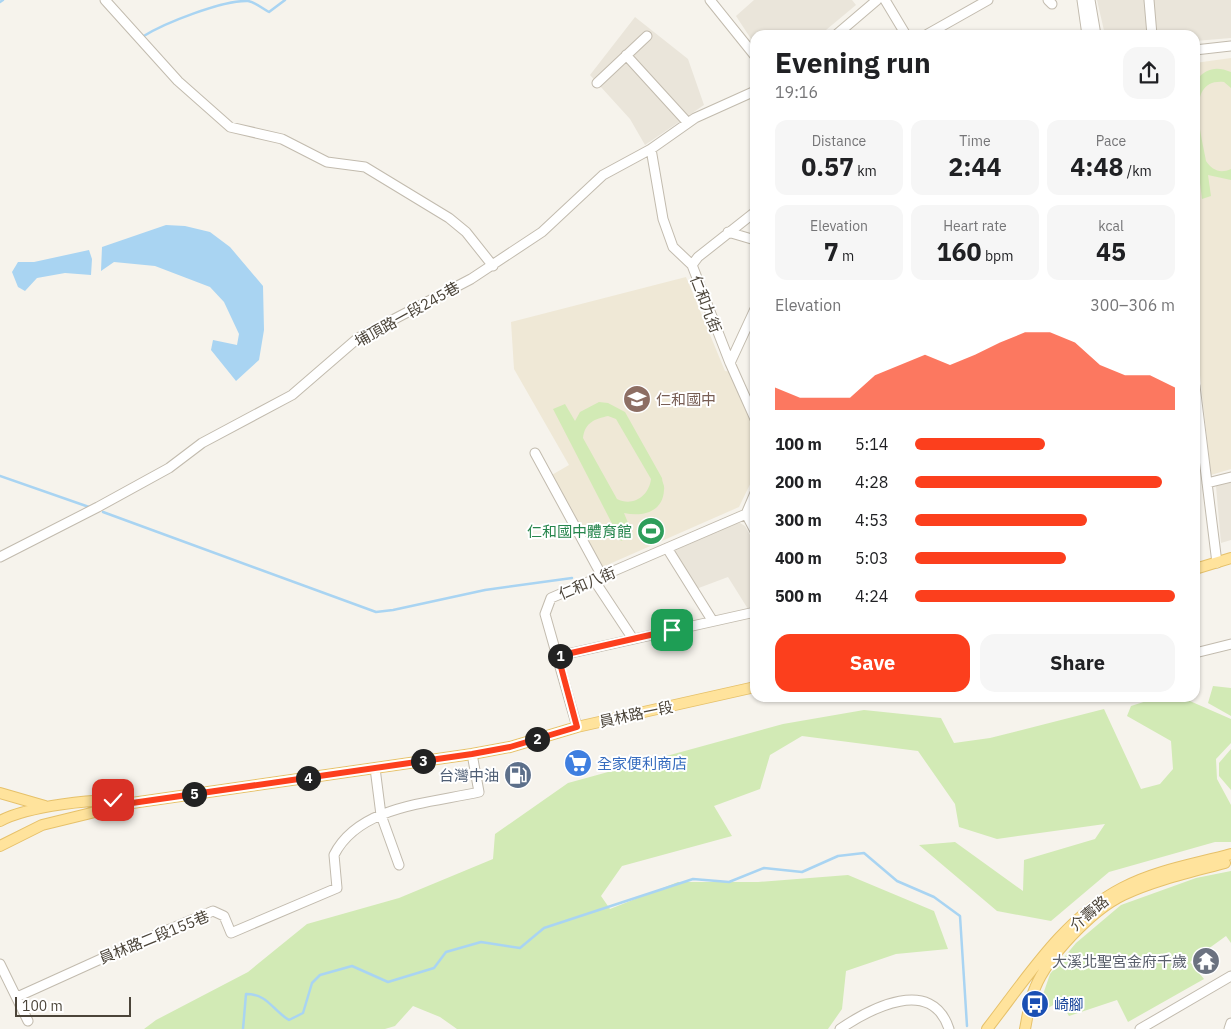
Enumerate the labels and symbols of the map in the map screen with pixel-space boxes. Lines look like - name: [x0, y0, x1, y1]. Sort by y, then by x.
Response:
- street label: 仁和九街: [686, 273, 726, 335]
- street label: 埔頂路一段245巷: [351, 277, 463, 351]
- school or university icon: 仁和國中: [622, 384, 652, 414]
- place label: 仁和國中: [656, 390, 716, 409]
- sports icon: 仁和國中體育館: [636, 516, 666, 546]
- place label: 仁和國中體育館: [527, 522, 632, 541]
- street label: 仁和八街: [556, 563, 618, 603]
- pin: [651, 609, 693, 651]
- pin: 1: [548, 644, 572, 668]
- street label: 員林路一段: [597, 697, 675, 731]
- pin: 2: [524, 726, 550, 752]
- pin: 3: [410, 748, 436, 774]
- supermarket icon: 全家便利商店: [563, 748, 593, 778]
- place label: 全家便利商店: [597, 754, 687, 773]
- fuel station icon: 台灣中油: [503, 760, 533, 790]
- pin: 4: [296, 766, 320, 790]
- place label: 台灣中油: [439, 766, 499, 785]
- pin: [92, 779, 134, 821]
- pin: 5: [182, 782, 206, 806]
- street label: 介壽路: [1066, 891, 1112, 935]
- street label: 員林路二段155巷: [96, 906, 212, 968]
- temple icon: 大溪北聖宮金府千歲: [1191, 946, 1221, 976]
- place label: 大溪北聖宮金府千歲: [1052, 952, 1187, 971]
- bus stop icon: 崎腳: [1020, 989, 1050, 1019]
- scale bar: [15, 994, 131, 1017]
- place label: 崎腳: [1054, 995, 1084, 1014]

